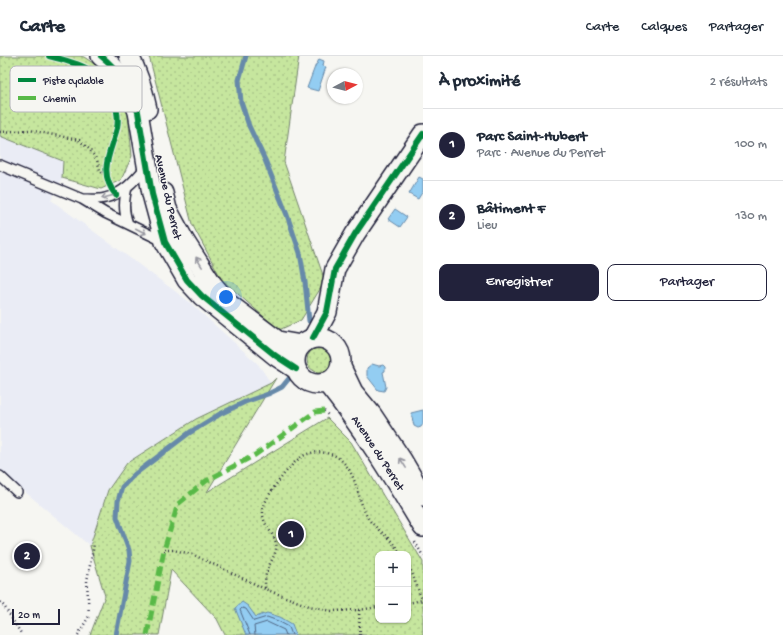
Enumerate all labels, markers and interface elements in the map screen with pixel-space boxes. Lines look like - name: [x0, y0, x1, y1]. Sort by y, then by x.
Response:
- text: Carte: [20, 16, 65, 39]
- text: Carte: [586, 19, 619, 36]
- text: Calques: [641, 19, 687, 36]
- text: Partager: [709, 19, 763, 36]
- legend: [10, 66, 142, 112]
- north arrow: [327, 68, 363, 104]
- text: À proximité: [439, 72, 520, 92]
- text: 2 résultats: [710, 75, 767, 90]
- text: Piste cyclable: [42, 76, 104, 88]
- text: Chemin: [43, 94, 77, 106]
- text: Parc Saint-Hubert: [477, 128, 587, 146]
- text: 1: [449, 137, 455, 152]
- text: 100 m: [735, 137, 767, 152]
- text: Parc · Avenue du Perret: [477, 146, 605, 161]
- street label: Avenue du Perret: [150, 153, 184, 242]
- one-way arrow: [100, 194, 113, 201]
- text: Bâtiment F: [477, 200, 545, 218]
- text: 2: [449, 209, 455, 224]
- text: 130 m: [735, 209, 767, 224]
- text: Lieu: [477, 218, 497, 233]
- one-way arrow: [135, 228, 147, 235]
- one-way arrow: [194, 256, 202, 268]
- button: Enregistrer: [439, 264, 599, 301]
- button: Partager: [607, 264, 767, 301]
- your location: [216, 287, 236, 307]
- street label: Avenue du Perret: [347, 413, 407, 495]
- one-way arrow: [399, 458, 407, 469]
- pin: 1: [278, 519, 304, 549]
- pin: 2: [14, 541, 40, 571]
- map controls: [375, 551, 411, 623]
- button: +: [375, 551, 411, 587]
- button: −: [375, 587, 411, 623]
- scale bar: [12, 607, 60, 626]
- text: 20 m: [18, 610, 40, 622]

